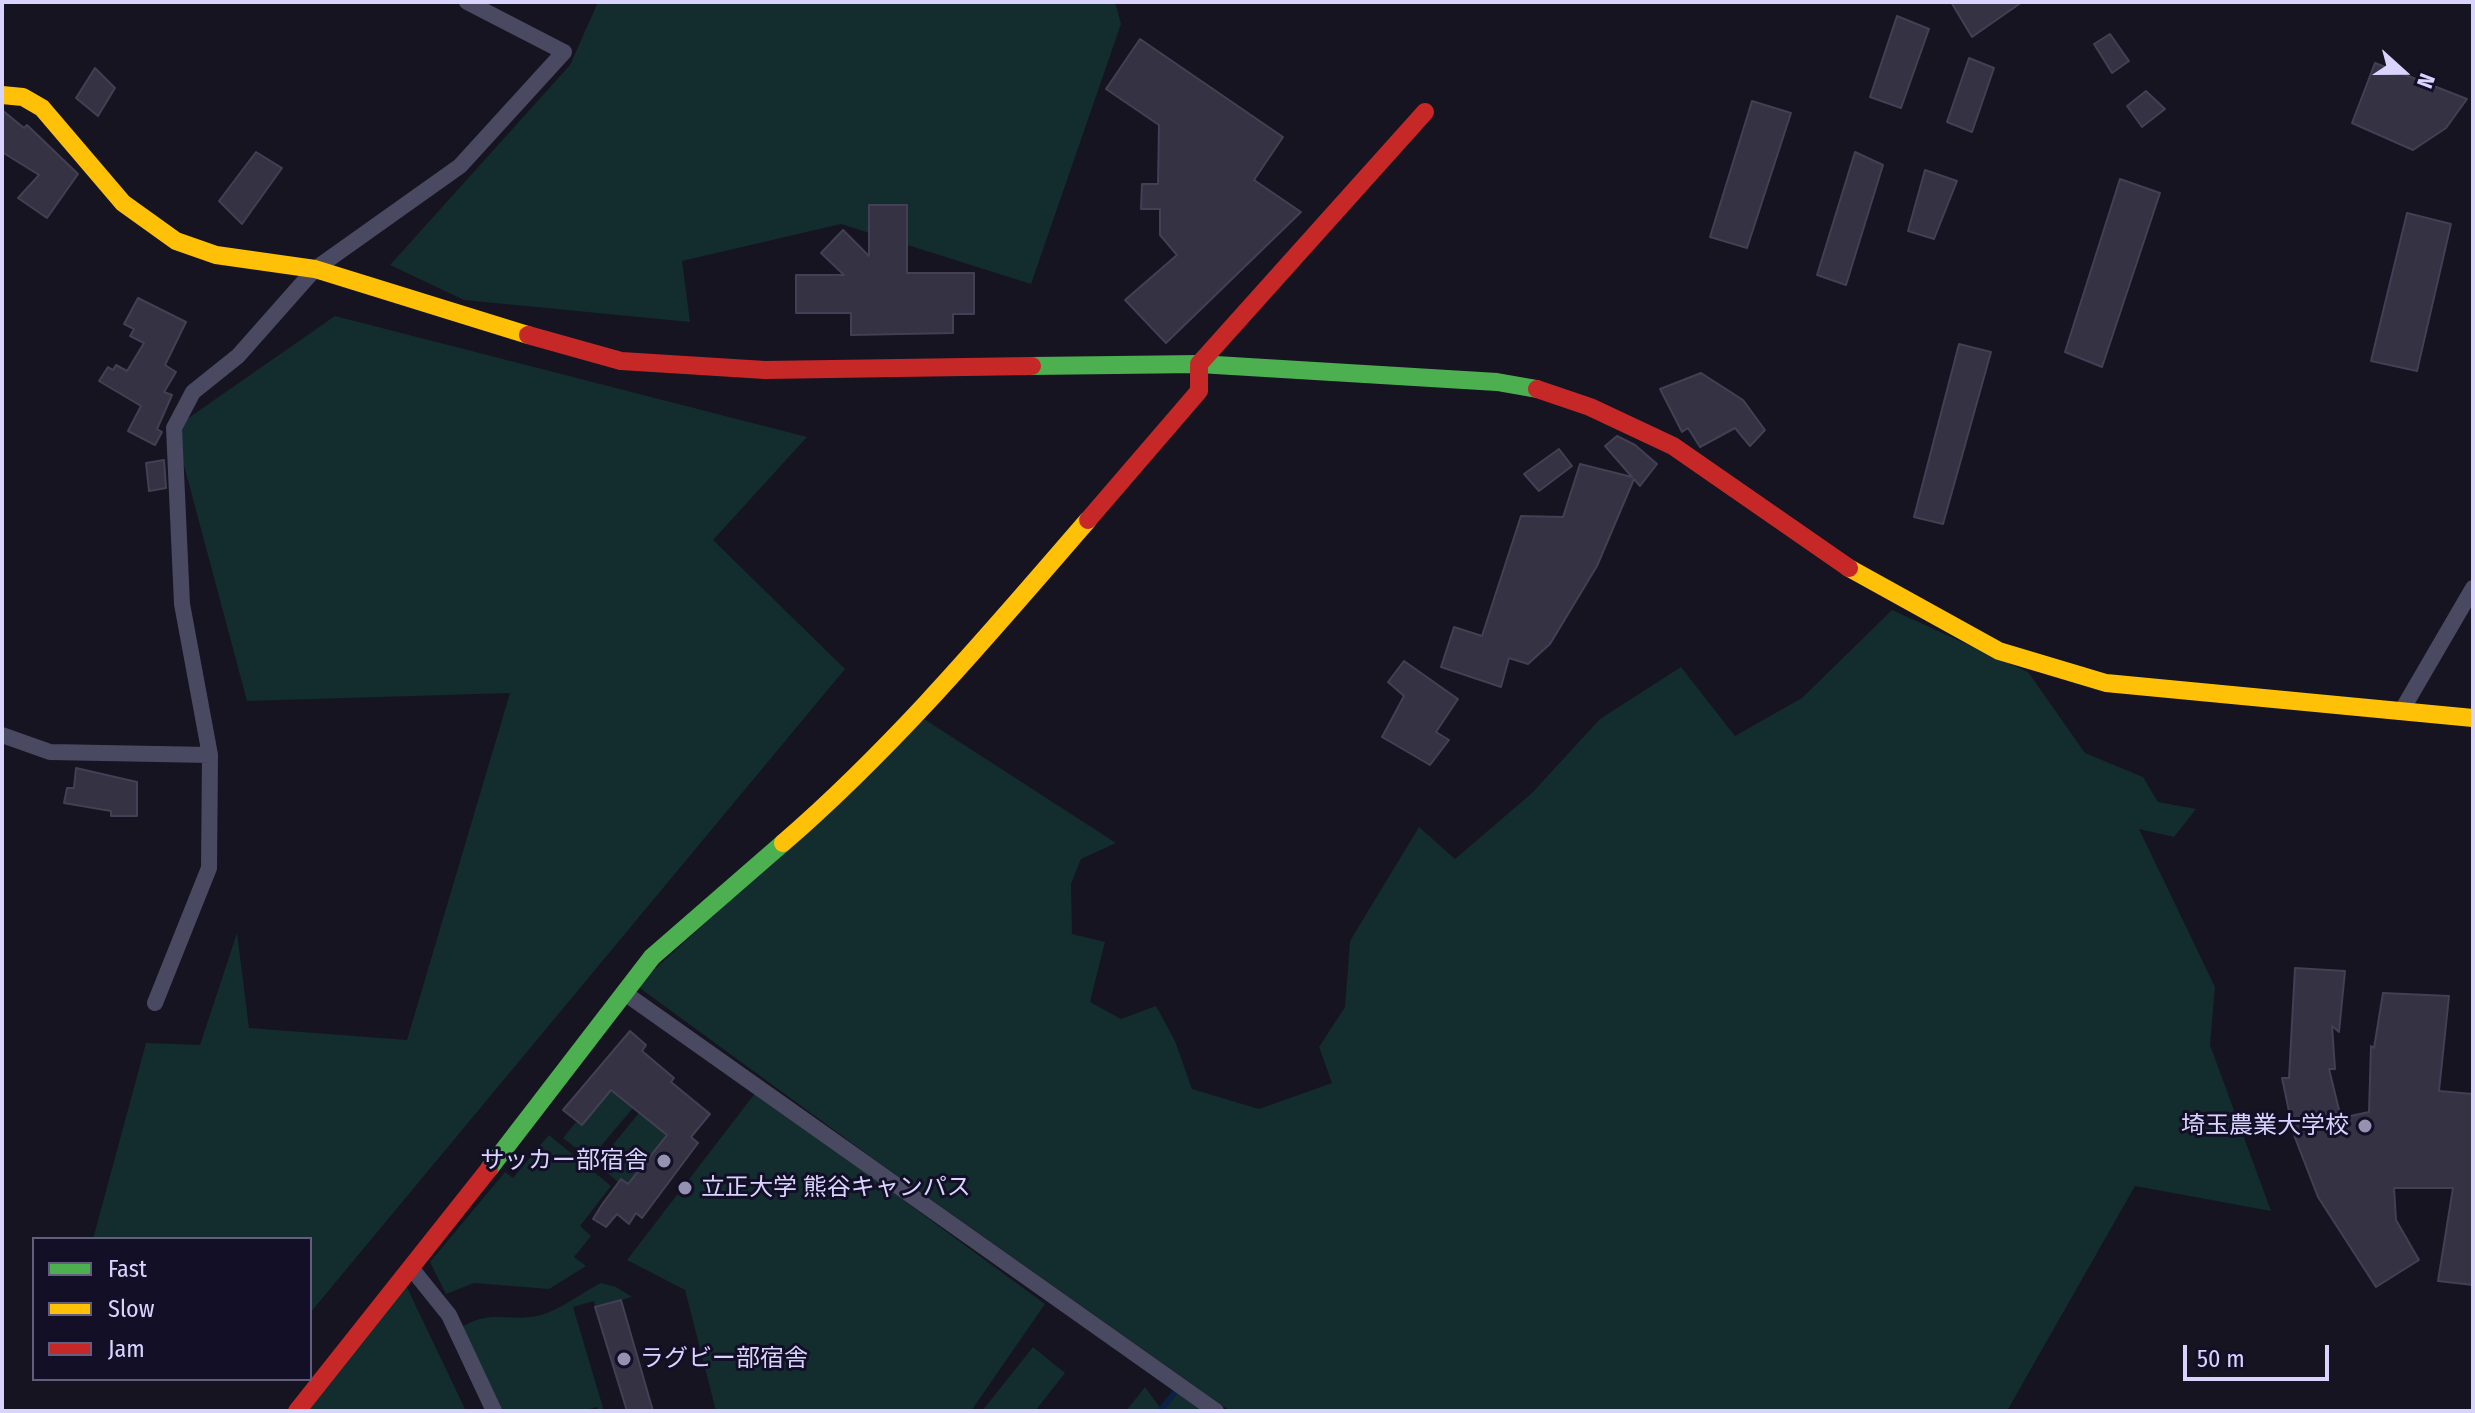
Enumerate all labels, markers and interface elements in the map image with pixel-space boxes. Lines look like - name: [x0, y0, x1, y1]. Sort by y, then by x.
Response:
- north arrow: [2363, 32, 2443, 112]
- text: N: [2411, 70, 2441, 92]
- place label: 埼玉農業大学校: [2181, 1112, 2349, 1140]
- marker: 埼玉農業大学校: [2356, 1117, 2374, 1135]
- place label: サッカー部宿舎: [480, 1147, 648, 1175]
- marker: サッカー部宿舎: [655, 1152, 673, 1170]
- place label: 立正大学 熊谷キャンパス: [701, 1174, 971, 1202]
- marker: 立正大学 熊谷キャンパス: [676, 1179, 694, 1197]
- legend: [32, 1237, 312, 1381]
- text: Fast: [108, 1255, 147, 1283]
- text: Slow: [108, 1295, 154, 1323]
- scale bar: [2187, 1329, 2333, 1379]
- text: Jam: [108, 1335, 145, 1363]
- place label: ラグビー部宿舎: [640, 1345, 808, 1373]
- text: 50 m: [2197, 1345, 2245, 1373]
- marker: ラグビー部宿舎: [615, 1350, 633, 1368]

